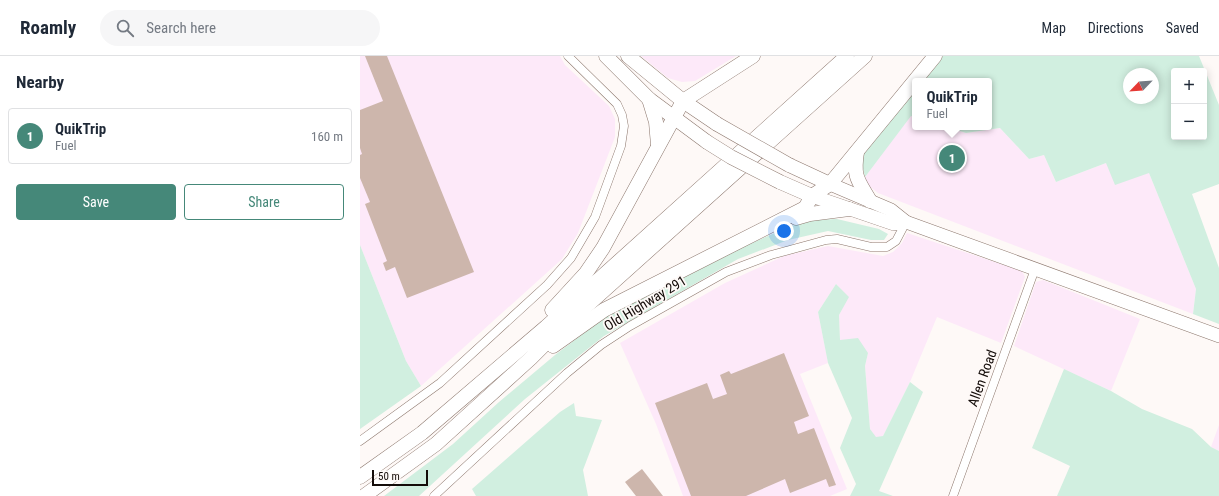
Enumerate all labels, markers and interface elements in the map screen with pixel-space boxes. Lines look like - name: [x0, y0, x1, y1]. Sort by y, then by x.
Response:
- search box: [100, 10, 380, 46]
- text: Roamly: [20, 16, 76, 39]
- icon: search: [114, 17, 136, 39]
- text: Search here: [146, 19, 216, 37]
- text: Map: [1042, 20, 1066, 36]
- text: Directions: [1088, 20, 1144, 36]
- text: Saved: [1166, 20, 1199, 36]
- north arrow: [1123, 68, 1159, 104]
- map controls: [1171, 68, 1207, 140]
- button: +: [1171, 68, 1207, 104]
- text: Nearby: [16, 72, 64, 92]
- popup: [912, 78, 992, 130]
- text: QuikTrip: [926, 88, 978, 106]
- button: −: [1171, 104, 1207, 140]
- text: Fuel: [926, 106, 948, 121]
- text: QuikTrip: [55, 120, 106, 138]
- text: 1: [27, 129, 33, 144]
- text: 160 m: [311, 129, 343, 144]
- text: Fuel: [55, 138, 76, 153]
- pin: 1: [939, 143, 965, 173]
- button: Save: [16, 184, 176, 220]
- button: Share: [184, 184, 344, 220]
- your location: [774, 221, 794, 241]
- street label: Old Highway 291: [601, 272, 689, 334]
- street label: Allen Road: [964, 347, 1000, 409]
- scale bar: [372, 468, 428, 487]
- text: 50 m: [378, 470, 400, 483]

